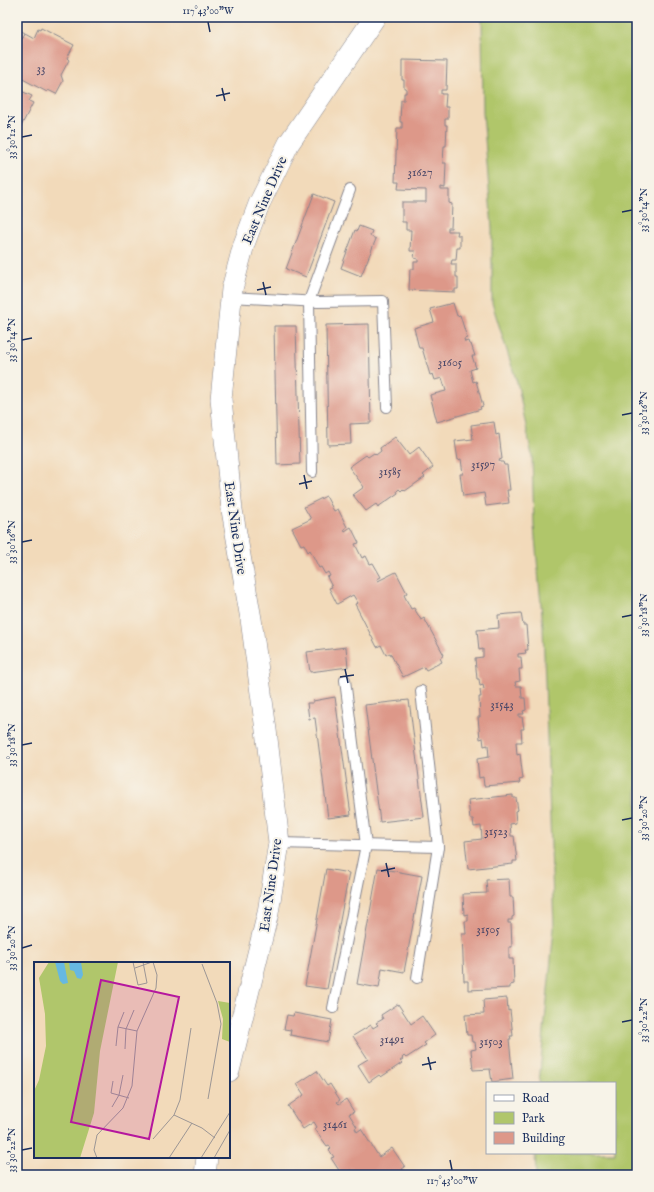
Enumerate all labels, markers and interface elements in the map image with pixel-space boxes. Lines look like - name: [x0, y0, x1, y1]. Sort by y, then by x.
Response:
- text: 117°43'00"W: [182, 5, 234, 18]
- house number: 33: [37, 61, 45, 76]
- text: 33°30'12"N: [6, 115, 19, 159]
- street label: East Nine Drive: [238, 153, 292, 247]
- house number: 31627: [407, 165, 433, 180]
- text: 33°30'14"N: [638, 188, 651, 232]
- text: 33°30'14"N: [6, 318, 19, 362]
- house number: 31605: [438, 355, 463, 370]
- text: 33°30'16"N: [638, 391, 651, 435]
- house number: 31597: [471, 457, 495, 472]
- house number: 31585: [379, 464, 402, 479]
- street label: East Nine Drive: [220, 480, 251, 576]
- text: 33°30'16"N: [6, 520, 19, 564]
- text: 33°30'18"N: [638, 593, 651, 637]
- house number: 31543: [490, 697, 514, 712]
- text: 33°30'18"N: [6, 723, 19, 767]
- text: 33°30'20"N: [638, 795, 651, 841]
- house number: 31523: [484, 824, 508, 839]
- street label: East Nine Drive: [256, 837, 287, 933]
- house number: 31505: [476, 922, 500, 937]
- text: 33°30'20"N: [6, 925, 19, 971]
- inset map: [34, 962, 230, 1158]
- text: 33°30'22"N: [638, 997, 651, 1043]
- house number: 31491: [380, 1032, 404, 1047]
- house number: 31503: [479, 1034, 503, 1049]
- legend: [486, 1082, 616, 1154]
- text: Road: [522, 1091, 550, 1106]
- text: Park: [522, 1111, 545, 1126]
- house number: 31461: [323, 1117, 347, 1132]
- text: 33°30'22"N: [6, 1127, 19, 1173]
- text: Building: [522, 1131, 566, 1146]
- text: 117°43'00"W: [426, 1175, 478, 1188]

